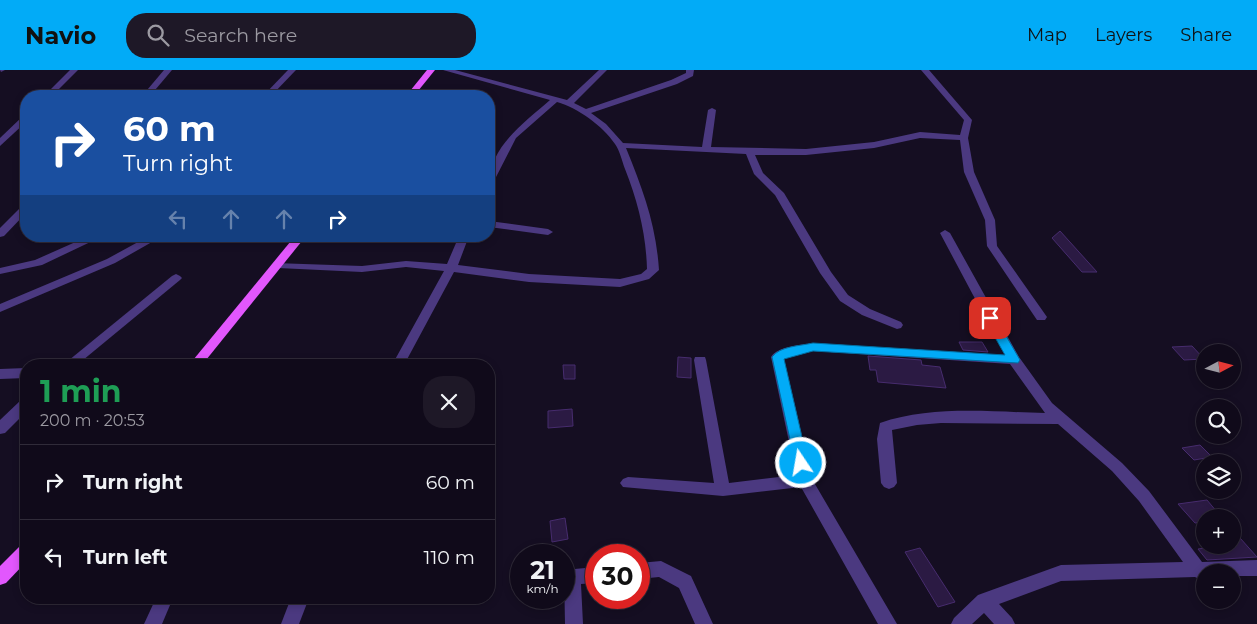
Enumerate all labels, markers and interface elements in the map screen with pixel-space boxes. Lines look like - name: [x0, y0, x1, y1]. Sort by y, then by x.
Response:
- search box: [126, 13, 476, 58]
- text: Navio: [25, 21, 96, 50]
- icon: search: [144, 21, 172, 49]
- text: Search here: [184, 24, 297, 47]
- text: Map: [1027, 24, 1067, 46]
- text: Layers: [1095, 24, 1152, 46]
- text: Share: [1180, 24, 1232, 46]
- text: 60 m: [123, 107, 216, 150]
- icon: right: [40, 110, 105, 175]
- text: Turn right: [123, 150, 233, 177]
- icon: left: [164, 205, 192, 233]
- icon: ahead: [217, 205, 245, 233]
- icon: ahead: [270, 205, 298, 233]
- icon: right: [323, 205, 351, 233]
- pin: [969, 297, 1011, 339]
- icon: arrive: [976, 304, 1004, 332]
- north arrow: [1196, 344, 1241, 389]
- map controls: [1196, 344, 1241, 609]
- text: 1 min: [40, 373, 121, 410]
- button: close: [423, 376, 475, 428]
- button: search: [1196, 399, 1241, 444]
- text: 200 m · 20:53: [40, 411, 145, 430]
- position arrow: [774, 436, 826, 488]
- button: layers: [1196, 454, 1241, 499]
- icon: right: [40, 468, 68, 496]
- text: Turn right: [83, 471, 183, 494]
- text: 60 m: [426, 471, 475, 494]
- button: +: [1196, 509, 1241, 554]
- icon: left: [40, 543, 68, 571]
- speed limit sign: 30: [585, 544, 650, 609]
- text: Turn left: [83, 546, 168, 569]
- text: 110 m: [424, 546, 475, 569]
- text: 21: [530, 555, 555, 585]
- button: −: [1196, 564, 1241, 609]
- text: km/h: [526, 581, 559, 596]

